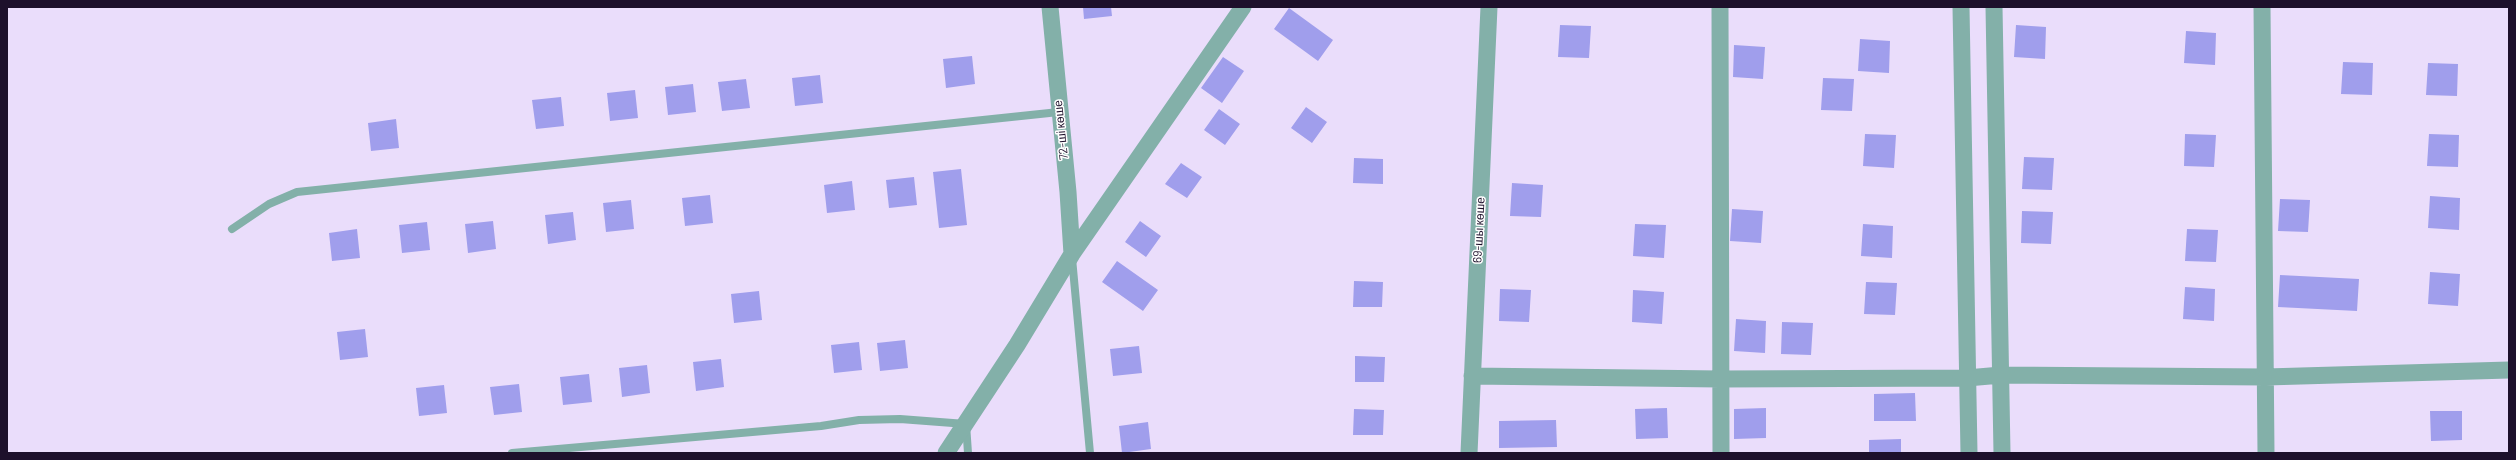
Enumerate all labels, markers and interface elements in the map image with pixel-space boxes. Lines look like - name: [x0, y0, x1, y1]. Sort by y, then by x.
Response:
- street label: 72-ші көше: [1051, 100, 1071, 160]
- street label: 69-шы көше: [1470, 197, 1488, 263]

